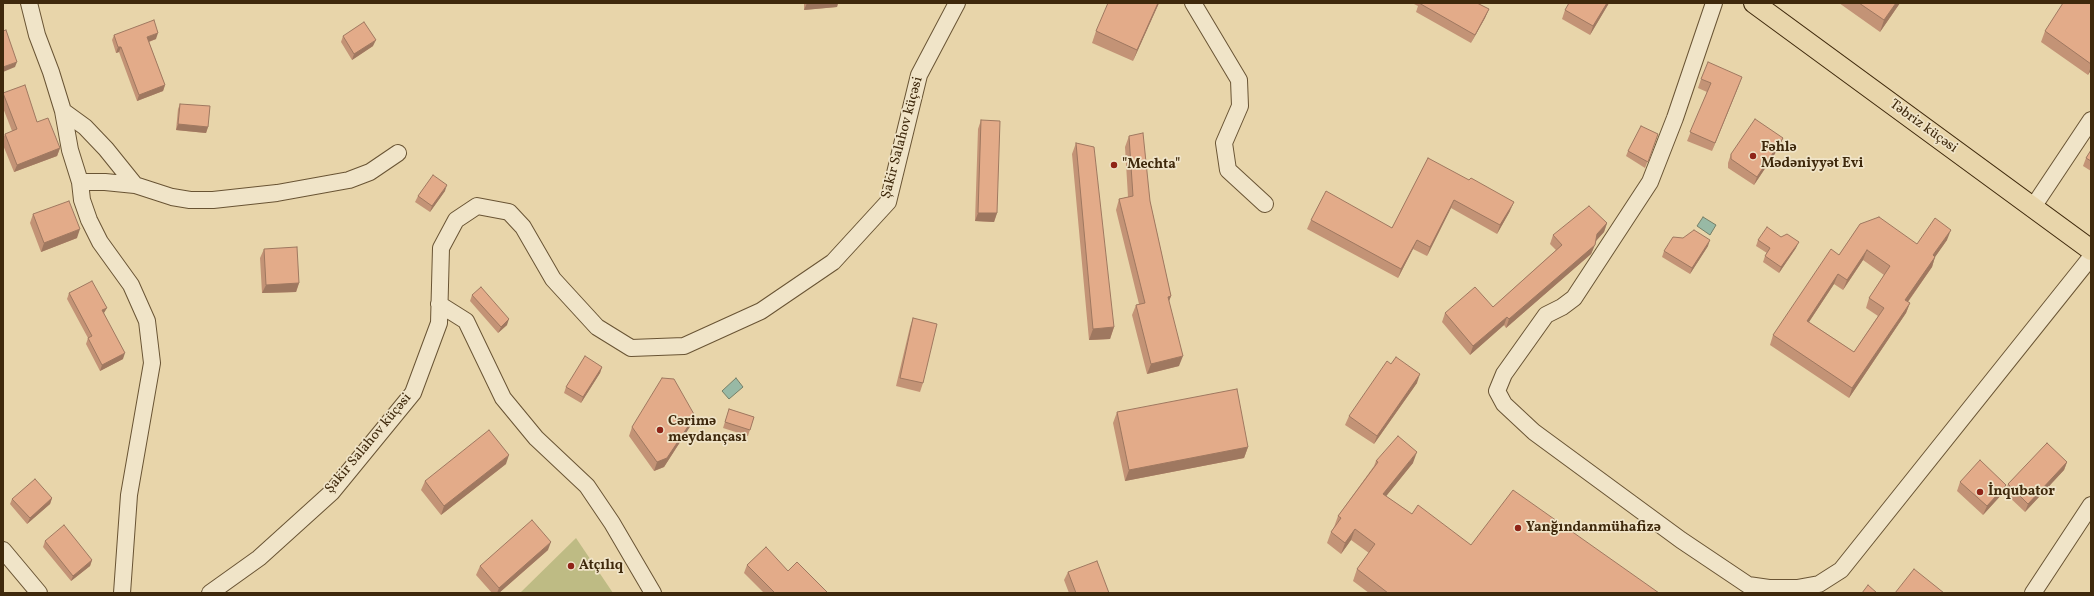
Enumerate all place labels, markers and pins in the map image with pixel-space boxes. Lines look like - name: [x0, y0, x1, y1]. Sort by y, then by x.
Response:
- place label: Fəhlə Mədəniyyət Evi: [1761, 140, 1863, 172]
- marker: Fəhlə Mədəniyyət Evi: [1748, 151, 1758, 161]
- place label: "Mechta": [1122, 157, 1180, 173]
- marker: "Mechta": [1109, 160, 1119, 170]
- place label: Cərimə meydançası: [668, 414, 747, 446]
- marker: Cərimə meydançası: [655, 425, 665, 435]
- place label: İnqubator: [1988, 484, 2055, 500]
- marker: İnqubator: [1975, 487, 1985, 497]
- place label: Yanğındanmühafizə: [1526, 520, 1661, 536]
- marker: Yanğındanmühafizə: [1513, 523, 1523, 533]
- place label: Atçılıq: [579, 558, 623, 574]
- marker: Atçılıq: [566, 561, 576, 571]

